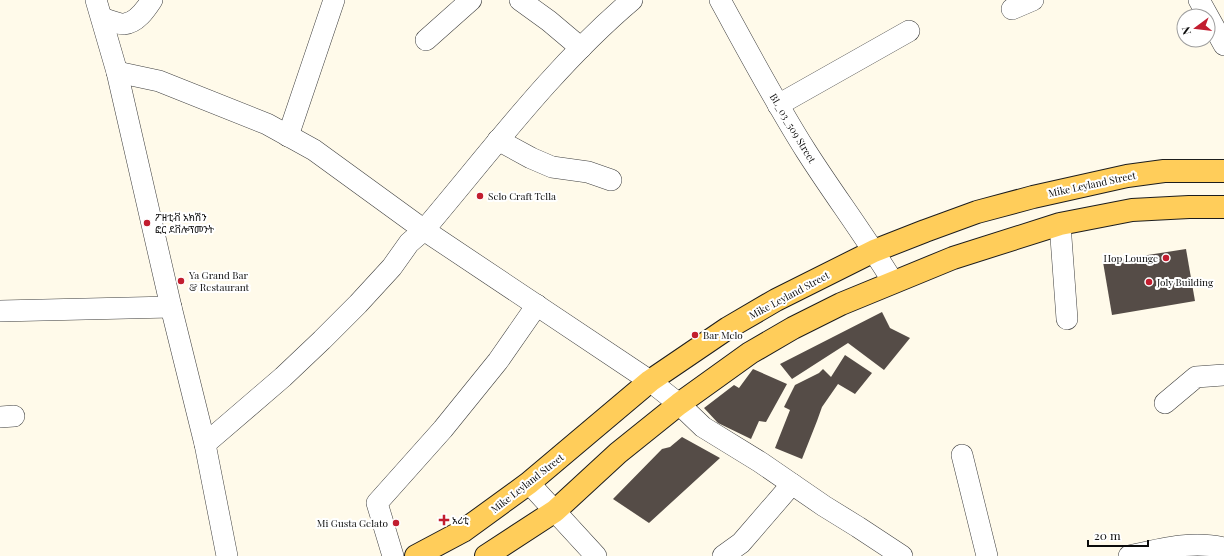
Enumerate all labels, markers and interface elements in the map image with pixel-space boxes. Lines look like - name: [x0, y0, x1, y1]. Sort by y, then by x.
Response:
- north arrow: [1176, 8, 1216, 48]
- text: N: [1178, 25, 1194, 36]
- street label: BL_03_509 Street: [767, 91, 820, 166]
- street label: Mike Leyland Street: [1047, 168, 1137, 200]
- place label: Selo Craft Tella: [488, 189, 556, 203]
- marker: Selo Craft Tella: [475, 191, 485, 201]
- place label: ፖዘቲቭ አክሽን ፎር ደቨሎፕመንት: [155, 210, 214, 236]
- marker: ፖዘቲቭ አክሽን ፎር ደቨሎፕመንት: [142, 218, 152, 228]
- place label: Hop Lounge: [1104, 251, 1158, 265]
- marker: Hop Lounge: [1161, 253, 1171, 263]
- place label: Ya Grand Bar & Restaurant: [188, 268, 250, 294]
- street label: Mike Leyland Street: [746, 268, 832, 322]
- place label: Joly Building: [1156, 275, 1214, 289]
- marker: Ya Grand Bar & Restaurant: [176, 276, 186, 286]
- marker: Joly Building: [1144, 277, 1154, 287]
- place label: Bar Melo: [703, 328, 743, 342]
- marker: Bar Melo: [690, 330, 700, 340]
- street label: Mike Leyland Street: [488, 450, 567, 516]
- place label: አሪቲ: [452, 513, 469, 527]
- marker: አሪቲ: [439, 515, 449, 525]
- place label: Mi Gusta Gelato: [317, 516, 389, 530]
- marker: Mi Gusta Gelato: [391, 518, 401, 528]
- scale bar: [1088, 522, 1148, 548]
- text: 20 m: [1094, 527, 1121, 543]

